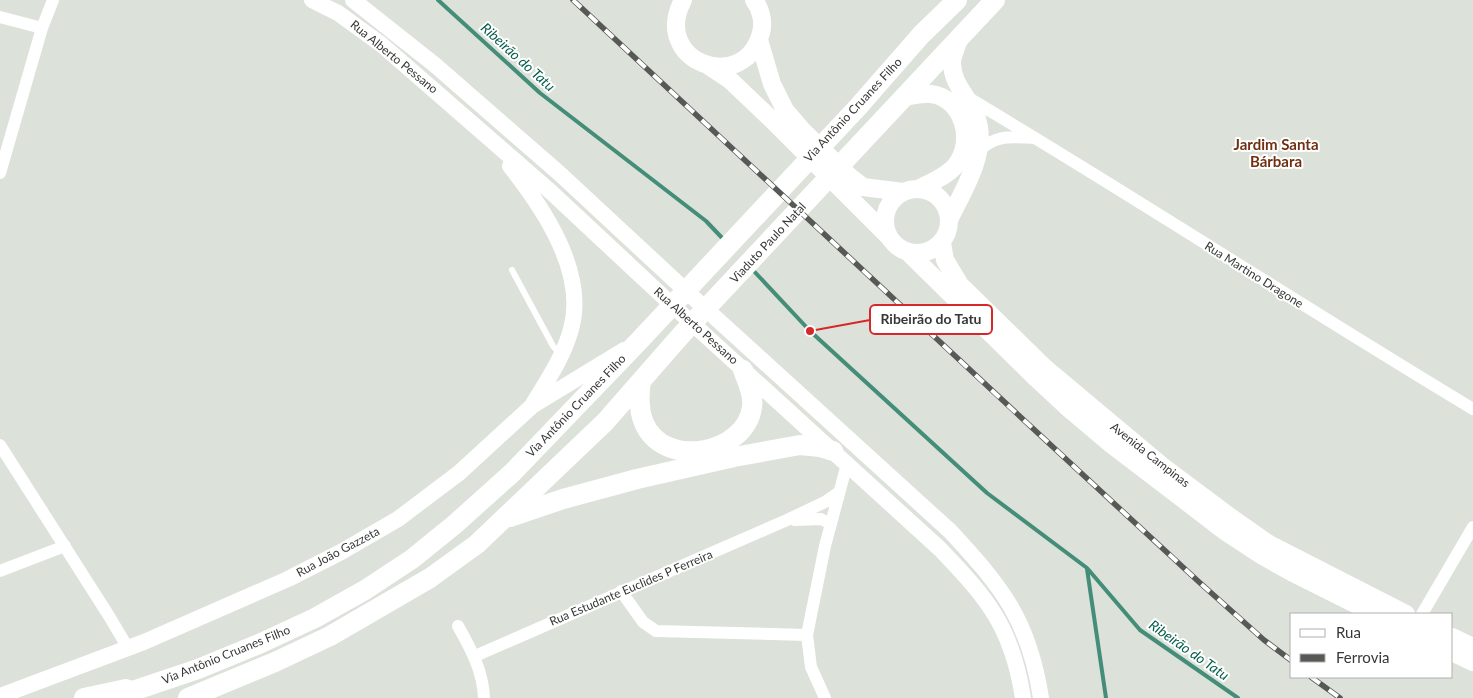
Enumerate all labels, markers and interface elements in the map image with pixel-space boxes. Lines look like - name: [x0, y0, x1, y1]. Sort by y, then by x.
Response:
- street label: Rua Alberto Pessano: [348, 17, 441, 97]
- water label: Ribeirão do Tatu: [478, 19, 559, 94]
- street label: Via Antônio Cruanes Filho: [800, 54, 905, 165]
- district label: Jardim Santa Bárbara: [1234, 135, 1319, 170]
- street label: Viaduto Paulo Natal: [726, 199, 809, 286]
- street label: Rua Martino Dragone: [1202, 238, 1306, 311]
- street label: Rua Alberto Pessano: [651, 284, 742, 368]
- callout: Ribeirão do Tatu: [870, 305, 992, 334]
- text: Ribeirão do Tatu: [880, 310, 982, 327]
- street label: Via Antônio Cruanes Filho: [523, 351, 629, 460]
- street label: Avenida Campinas: [1108, 419, 1193, 490]
- street label: Rua João Gazzeta: [294, 523, 382, 580]
- street label: Rua Estudante Euclides P Ferreira: [547, 546, 715, 629]
- legend: [1290, 613, 1453, 678]
- water label: Ribeirão do Tatu: [1146, 616, 1233, 683]
- street label: Via Antônio Cruanes Filho: [159, 622, 292, 687]
- text: Rua: [1336, 623, 1361, 641]
- text: Ferrovia: [1336, 648, 1389, 666]

